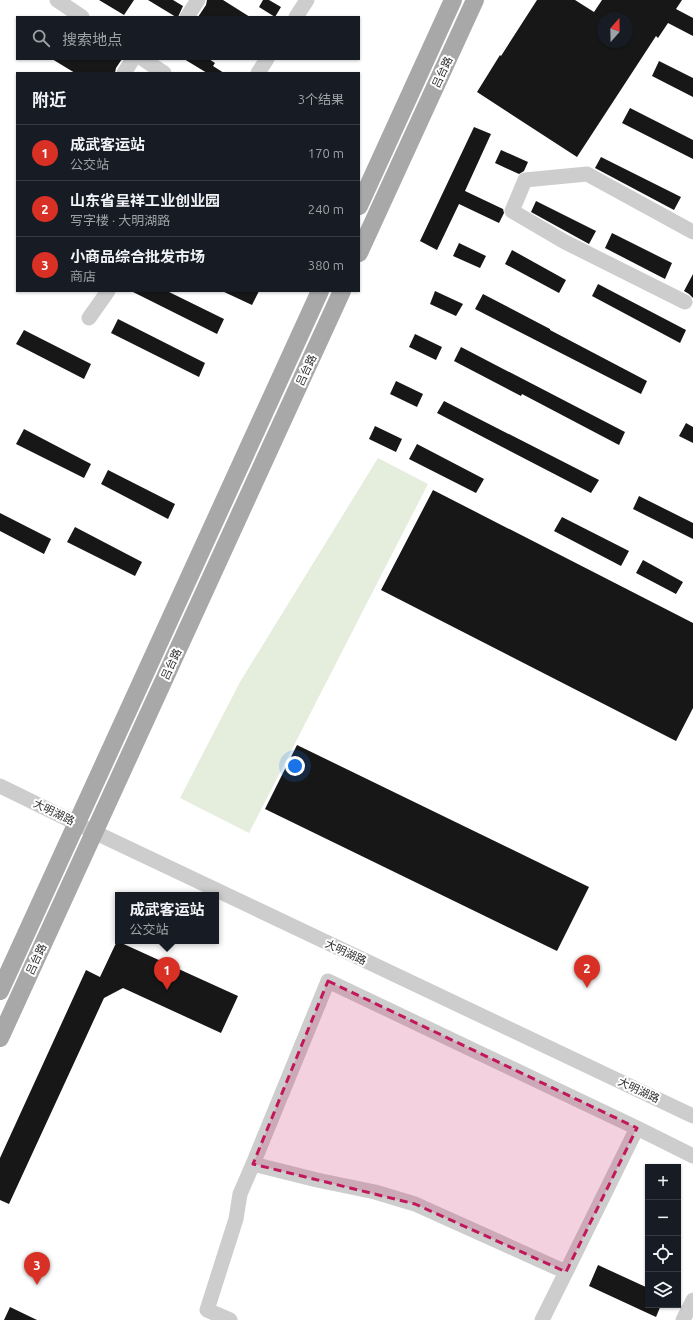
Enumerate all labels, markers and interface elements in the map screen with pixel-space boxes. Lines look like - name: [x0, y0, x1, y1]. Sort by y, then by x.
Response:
- north arrow: [597, 12, 633, 48]
- search box: [16, 16, 360, 60]
- icon: search: [30, 27, 52, 49]
- text: 搜索地点: [62, 31, 122, 48]
- street label: 吕台路: [430, 55, 454, 89]
- text: 附近: [32, 90, 66, 109]
- text: 3个结果: [298, 92, 344, 106]
- text: 成武客运站: [70, 136, 145, 153]
- text: 1: [41, 146, 49, 160]
- text: 170 m: [308, 146, 344, 160]
- text: 公交站: [70, 157, 109, 171]
- text: 山东省呈祥工业创业园: [70, 192, 220, 209]
- text: 2: [41, 202, 49, 216]
- text: 240 m: [308, 202, 344, 216]
- text: 写字楼 · 大明湖路: [70, 213, 170, 227]
- text: 小商品综合批发市场: [70, 248, 205, 265]
- text: 3: [41, 258, 49, 272]
- text: 380 m: [308, 258, 344, 272]
- text: 商店: [70, 269, 96, 283]
- street label: 吕台路: [294, 353, 318, 387]
- street label: 吕台路: [159, 647, 183, 681]
- your location: [285, 756, 305, 776]
- street label: 大明湖路: [32, 797, 76, 827]
- popup: [115, 892, 219, 944]
- text: 成武客运站: [129, 901, 205, 918]
- text: 公交站: [129, 922, 169, 936]
- street label: 大明湖路: [324, 937, 368, 967]
- street label: 吕台路: [24, 942, 48, 976]
- pin: 2: [574, 955, 600, 988]
- pin: 1: [154, 957, 180, 990]
- street label: 大明湖路: [617, 1075, 661, 1105]
- map controls: [645, 1164, 681, 1308]
- button: +: [645, 1164, 681, 1200]
- button: −: [645, 1200, 681, 1236]
- button: locate: [645, 1236, 681, 1272]
- pin: 3: [24, 1252, 50, 1285]
- button: layers: [645, 1272, 681, 1308]

